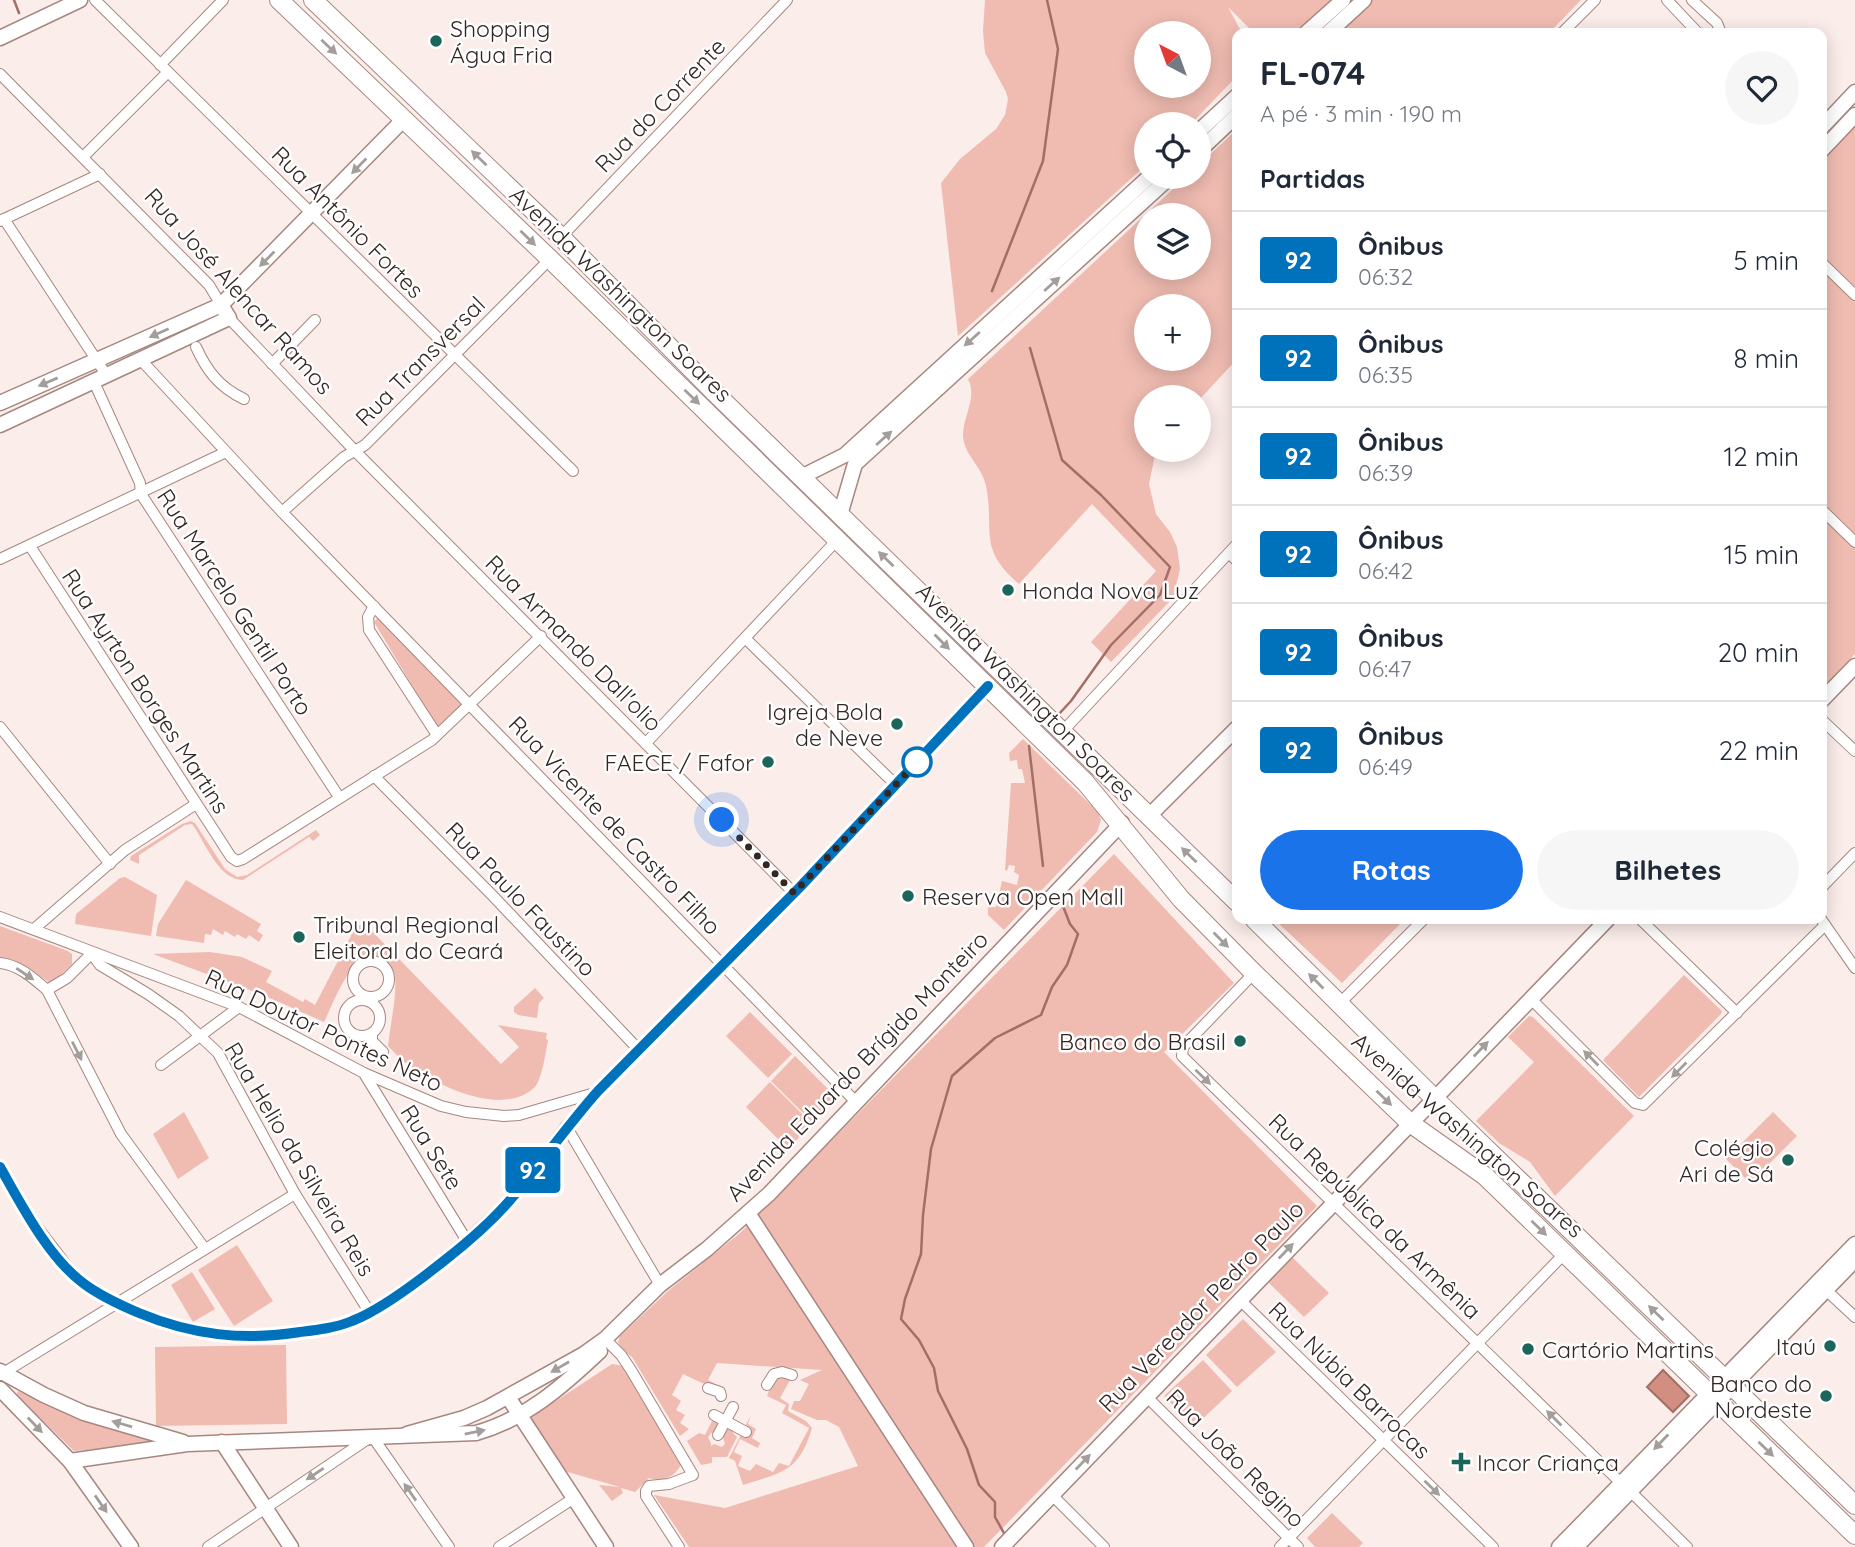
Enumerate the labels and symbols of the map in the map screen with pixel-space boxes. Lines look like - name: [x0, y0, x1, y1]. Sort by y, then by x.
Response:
- place label: Shopping Água Fria: [450, 14, 553, 69]
- north arrow: [1134, 21, 1211, 98]
- street label: Rua do Corrente: [589, 32, 731, 178]
- marker: Shopping Água Fria: [428, 33, 444, 49]
- one-way arrow: [320, 39, 338, 55]
- street label: Rua Antônio Fortes: [266, 140, 430, 304]
- one-way arrow: [471, 150, 488, 167]
- one-way arrow: [351, 157, 367, 174]
- street label: Avenida Washington Soares: [504, 180, 738, 408]
- street label: Rua José Alencar Ramos: [139, 182, 339, 400]
- one-way arrow: [520, 230, 537, 247]
- one-way arrow: [259, 250, 275, 267]
- one-way arrow: [1043, 277, 1060, 293]
- street label: Rua Transversal: [349, 290, 491, 432]
- one-way arrow: [149, 327, 169, 339]
- one-way arrow: [964, 330, 981, 346]
- one-way arrow: [38, 376, 59, 387]
- one-way arrow: [683, 388, 700, 405]
- one-way arrow: [875, 430, 892, 446]
- street label: Rua Marcelo Gentil Porto: [151, 483, 319, 721]
- street label: Rua Armando Dall'olio: [480, 549, 668, 737]
- one-way arrow: [877, 550, 894, 567]
- street label: Rua Ayrton Borges Martins: [56, 563, 236, 819]
- street label: Avenida Washington Soares: [910, 576, 1142, 808]
- place label: Honda Nova Luz: [1022, 576, 1199, 605]
- marker: Honda Nova Luz: [1000, 582, 1016, 598]
- one-way arrow: [933, 633, 950, 649]
- place label: Igreja Bola de Neve: [767, 697, 883, 752]
- street label: Rua Vicente de Castro Filho: [503, 709, 727, 941]
- marker: Igreja Bola de Neve: [889, 716, 905, 732]
- unlabelled marker: [902, 747, 932, 777]
- place label: FAECE / Fafor: [604, 748, 754, 777]
- marker: FAECE / Fafor: [760, 754, 776, 770]
- your location: [704, 802, 739, 837]
- street label: Rua Paulo Faustino: [440, 815, 602, 983]
- one-way arrow: [1180, 846, 1197, 863]
- place label: Reserva Open Mall: [922, 882, 1124, 911]
- marker: Reserva Open Mall: [900, 888, 916, 904]
- place label: Tribunal Regional Eleitoral do Ceará: [313, 910, 503, 965]
- street label: Avenida Eduardo Brígido Monteiro: [720, 925, 994, 1207]
- marker: Tribunal Regional Eleitoral do Ceará: [291, 929, 307, 945]
- one-way arrow: [1213, 932, 1229, 948]
- street label: Rua Doutor Pontes Neto: [201, 962, 447, 1098]
- one-way arrow: [15, 967, 35, 980]
- one-way arrow: [1308, 973, 1325, 989]
- street label: Avenida Washington Soares: [1346, 1026, 1590, 1244]
- place label: Banco do Brasil: [1059, 1027, 1226, 1056]
- marker: Banco do Brasil: [1232, 1033, 1248, 1049]
- street label: Rua Helio da Silveira Reis: [219, 1037, 381, 1281]
- one-way arrow: [72, 1041, 83, 1061]
- one-way arrow: [1473, 1041, 1489, 1057]
- one-way arrow: [1582, 1050, 1599, 1067]
- one-way arrow: [1671, 1062, 1688, 1078]
- one-way arrow: [1194, 1069, 1211, 1086]
- one-way arrow: [1376, 1090, 1393, 1107]
- street label: Rua Sete: [395, 1099, 469, 1195]
- street label: Rua República da Armênia: [1263, 1107, 1487, 1325]
- place label: Colégio Ari de Sá: [1679, 1133, 1774, 1188]
- line badge: 92: [502, 1147, 564, 1193]
- marker: Colégio Ari de Sá: [1780, 1152, 1796, 1168]
- street label: Rua Vereador Pedro Paulo: [1092, 1194, 1310, 1418]
- one-way arrow: [1530, 1219, 1547, 1236]
- one-way arrow: [1278, 1243, 1294, 1260]
- street label: Rua Núbia Barrocas: [1263, 1295, 1437, 1465]
- one-way arrow: [1648, 1306, 1665, 1322]
- place label: Itaú: [1776, 1332, 1816, 1361]
- place label: Cartório Martins: [1542, 1335, 1714, 1364]
- marker: Itaú: [1822, 1338, 1838, 1354]
- marker: Cartório Martins: [1520, 1341, 1536, 1357]
- one-way arrow: [550, 1361, 569, 1373]
- place label: Banco do Nordeste: [1710, 1369, 1812, 1424]
- street label: Rua João Regino: [1161, 1383, 1311, 1533]
- marker: Banco do Nordeste: [1818, 1388, 1834, 1404]
- one-way arrow: [1546, 1409, 1563, 1426]
- one-way arrow: [27, 1417, 43, 1433]
- one-way arrow: [111, 1419, 132, 1429]
- one-way arrow: [464, 1426, 486, 1437]
- one-way arrow: [1652, 1433, 1669, 1450]
- one-way arrow: [1758, 1440, 1774, 1457]
- place label: Incor Criança: [1477, 1448, 1619, 1477]
- marker: Incor Criança: [1451, 1452, 1471, 1472]
- one-way arrow: [1075, 1454, 1091, 1471]
- one-way arrow: [306, 1467, 324, 1481]
- one-way arrow: [1424, 1480, 1440, 1496]
- one-way arrow: [404, 1482, 417, 1501]
- one-way arrow: [93, 1495, 107, 1513]

